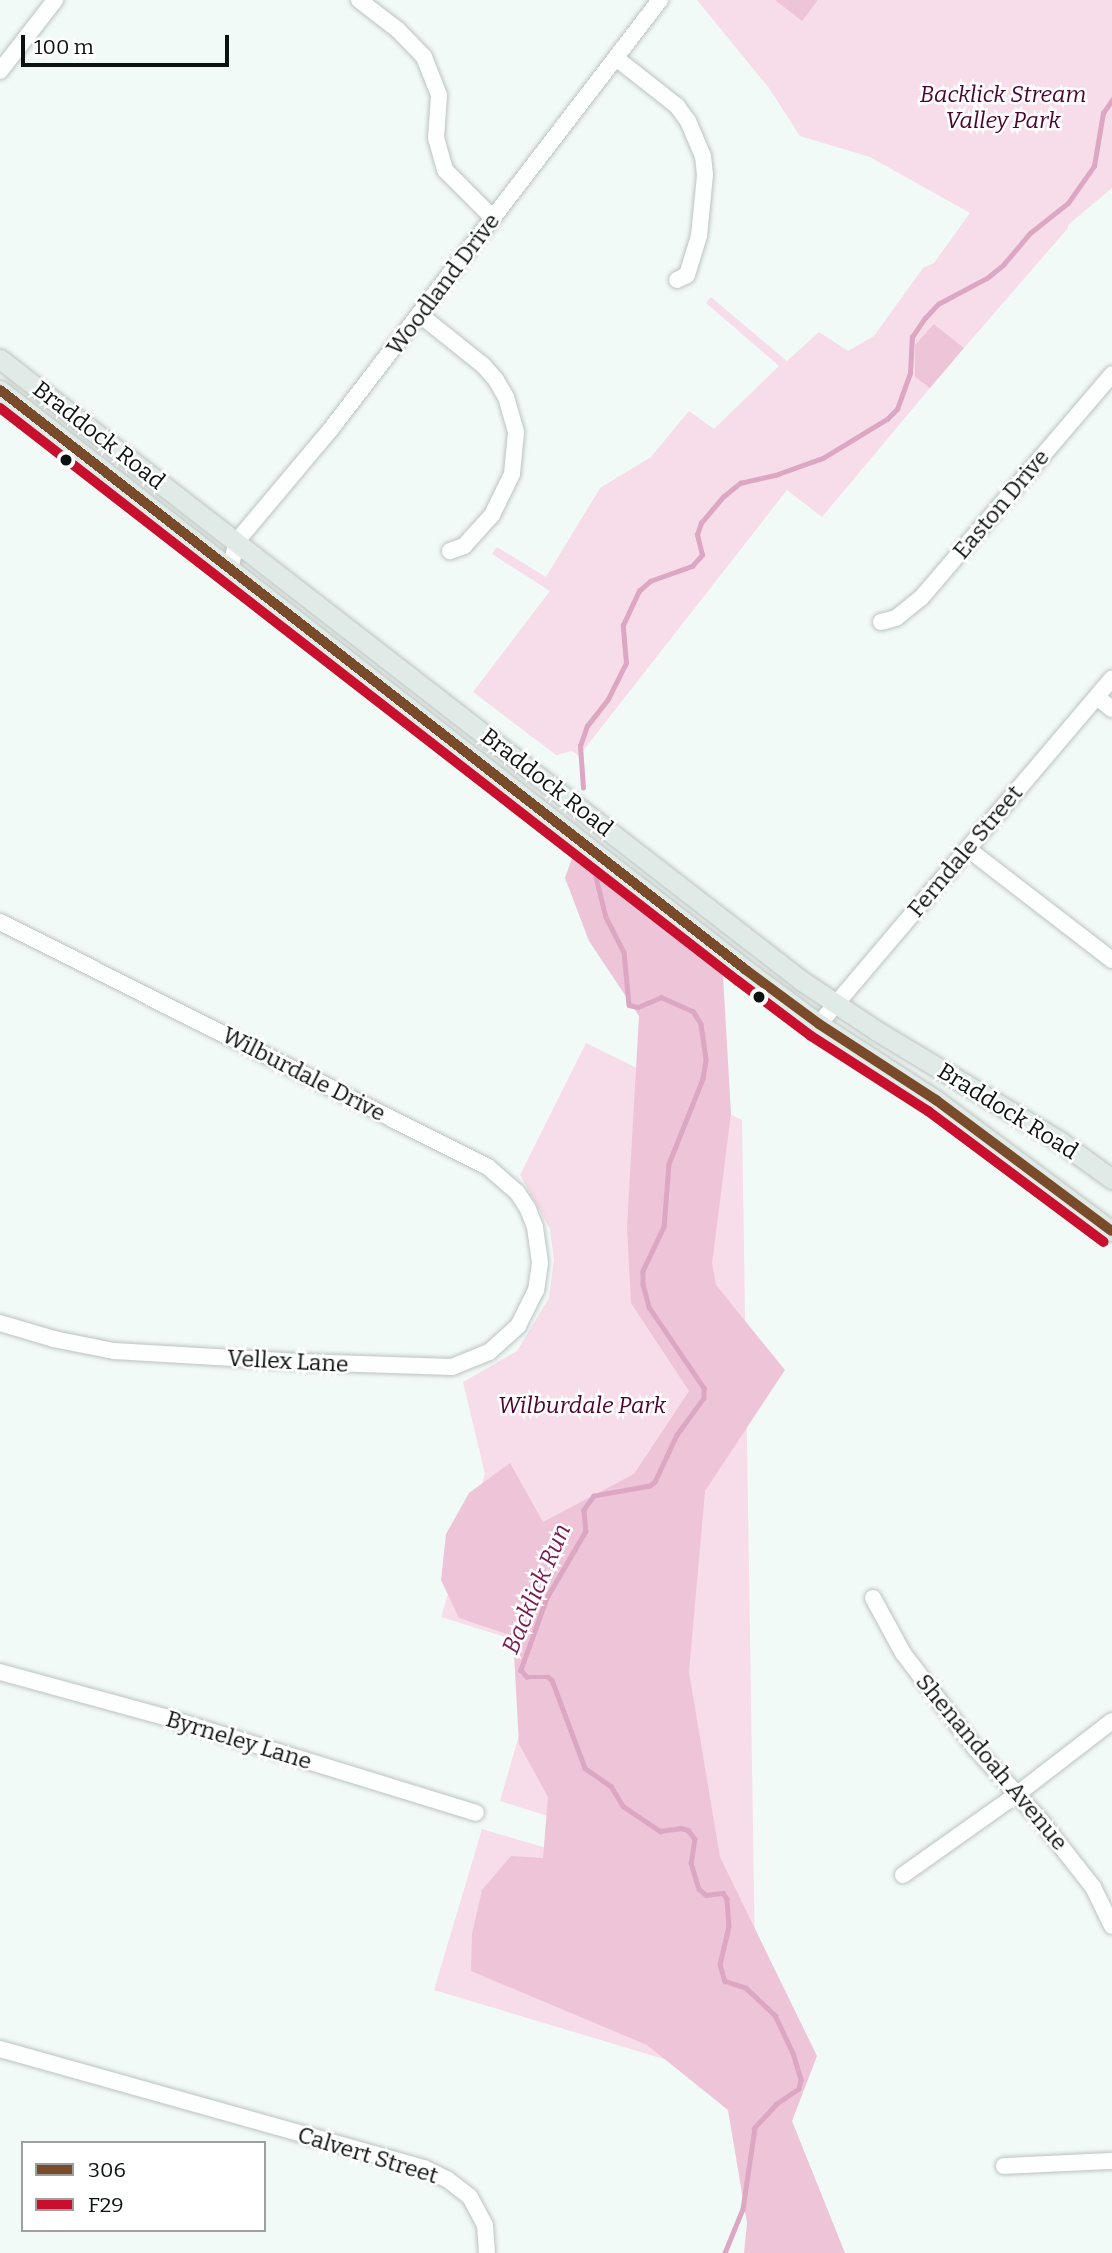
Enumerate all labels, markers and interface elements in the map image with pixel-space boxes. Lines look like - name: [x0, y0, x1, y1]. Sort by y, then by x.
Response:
- scale bar: [24, 21, 233, 65]
- text: 100 m: [34, 34, 94, 60]
- park label: Backlick Stream Valley Park: [920, 80, 1086, 134]
- street label: Woodland Drive: [381, 208, 505, 360]
- street label: Braddock Road: [27, 375, 171, 495]
- street label: Easton Drive: [947, 444, 1055, 564]
- unlabelled marker: [59, 453, 73, 467]
- street label: Braddock Road: [475, 722, 619, 842]
- street label: Ferndale Street: [902, 779, 1028, 923]
- unlabelled marker: [752, 990, 766, 1004]
- street label: Wilburdale Drive: [218, 1021, 390, 1127]
- street label: Braddock Road: [933, 1057, 1083, 1165]
- street label: Vellex Lane: [227, 1344, 349, 1378]
- park label: Wilburdale Park: [498, 1391, 666, 1419]
- water label: Backlick Run: [497, 1520, 577, 1658]
- street label: Shenandoah Avenue: [910, 1668, 1074, 1856]
- street label: Byrneley Lane: [163, 1705, 315, 1775]
- street label: Calvert Street: [294, 2121, 442, 2189]
- legend: [21, 2141, 266, 2232]
- text: 306: [88, 2157, 126, 2183]
- text: F29: [88, 2192, 124, 2218]

